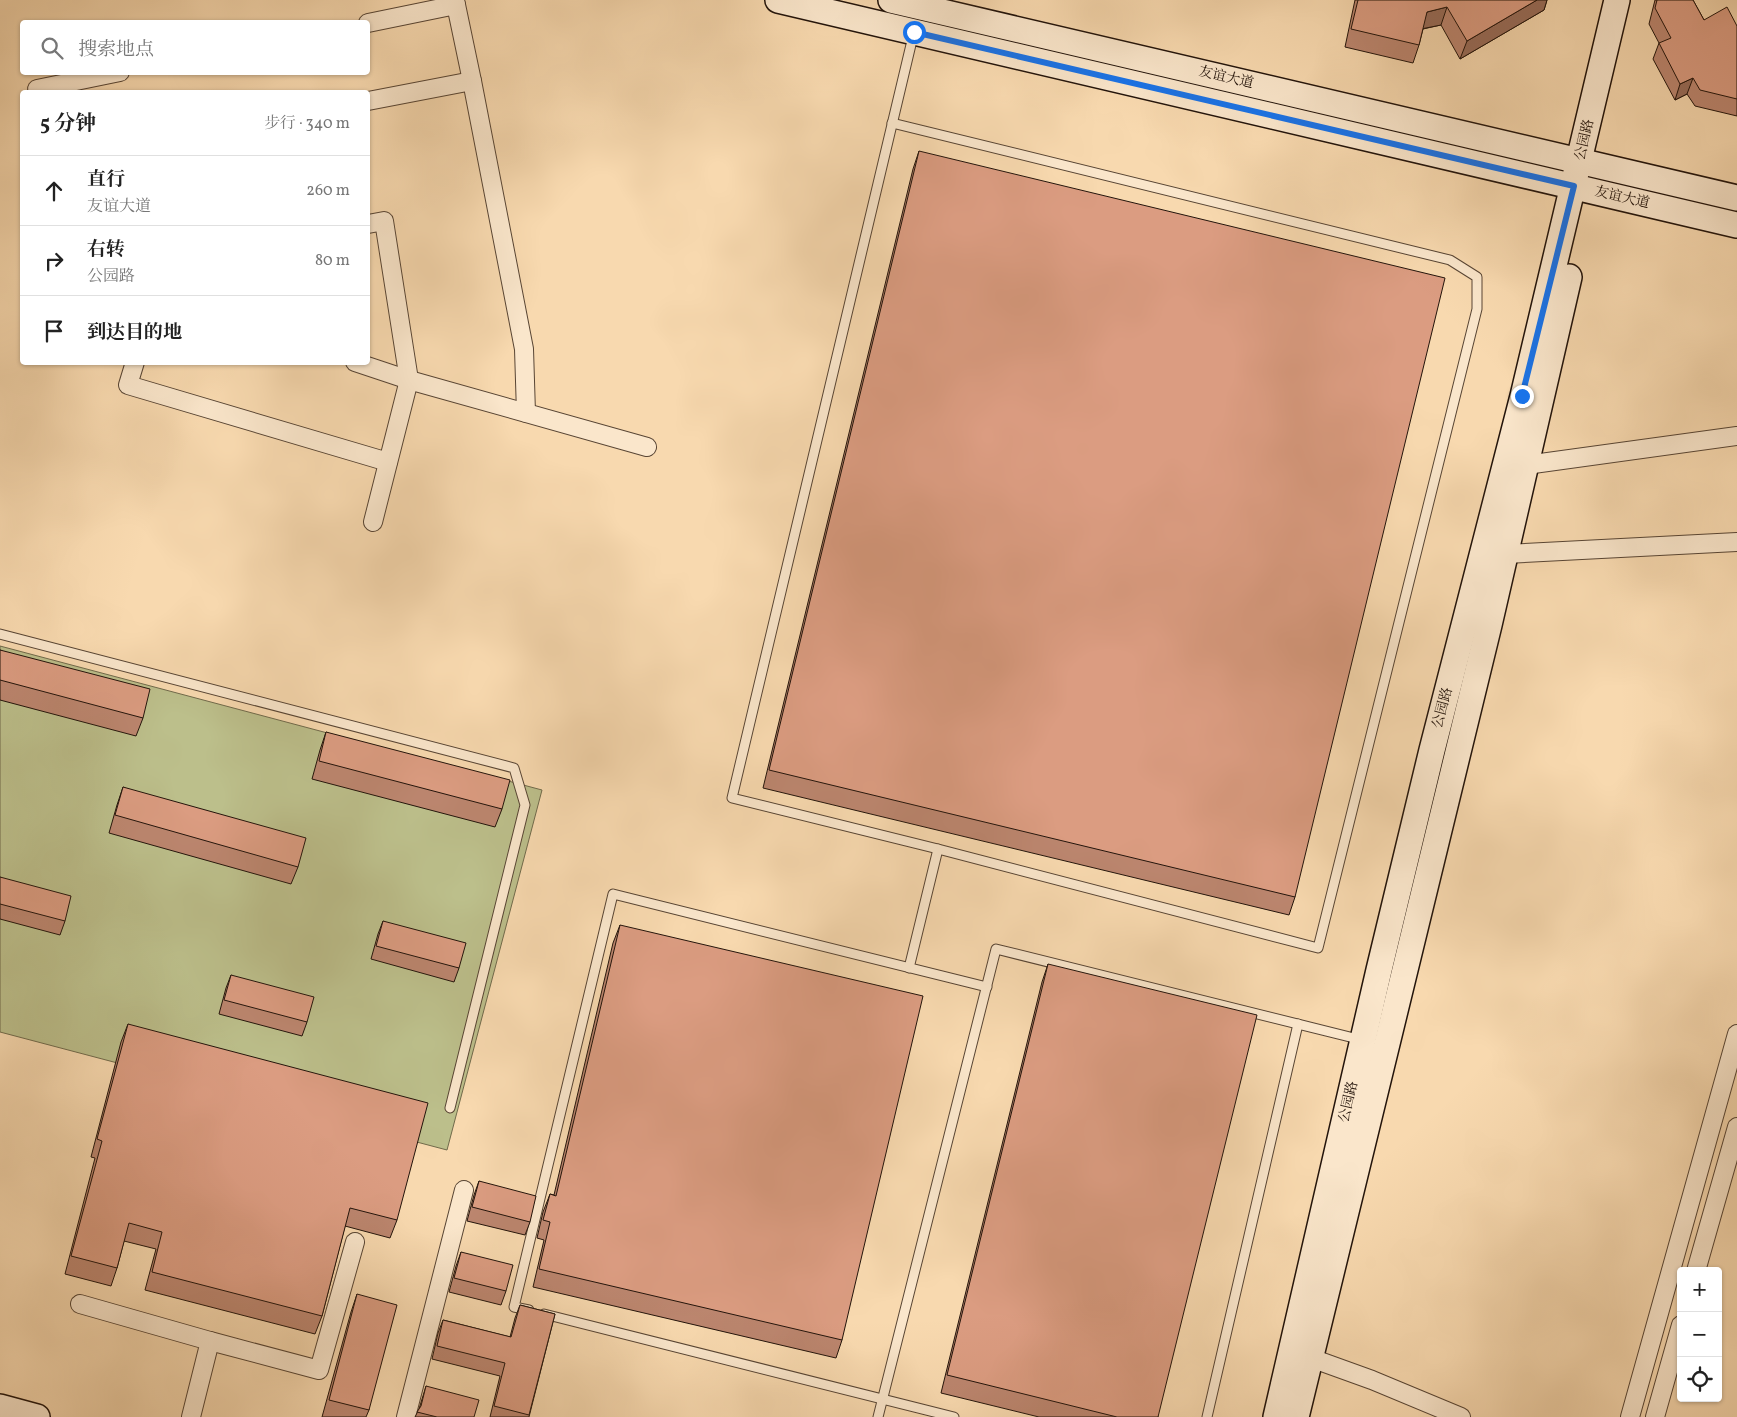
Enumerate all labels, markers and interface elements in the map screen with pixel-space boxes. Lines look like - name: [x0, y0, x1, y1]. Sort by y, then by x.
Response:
- search box: [20, 20, 370, 75]
- route start: [903, 21, 926, 44]
- icon: search: [38, 34, 66, 62]
- text: 搜索地点: [78, 37, 154, 63]
- street label: 友谊大道: [1197, 62, 1255, 94]
- text: 5 分钟: [40, 110, 96, 139]
- text: 步行 · 340 m: [264, 113, 350, 135]
- street label: 公园路: [1571, 117, 1599, 163]
- text: 直行: [87, 167, 125, 193]
- icon: ahead: [40, 177, 68, 205]
- text: 260 m: [306, 180, 350, 202]
- street label: 友谊大道: [1593, 182, 1651, 214]
- text: 友谊大道: [87, 196, 151, 218]
- text: 右转: [87, 237, 125, 263]
- icon: right: [40, 247, 68, 275]
- text: 80 m: [315, 250, 350, 272]
- text: 公园路: [87, 266, 135, 288]
- icon: arrive: [40, 317, 68, 345]
- text: 到达目的地: [87, 320, 182, 346]
- route end: [1511, 385, 1534, 408]
- street label: 公园路: [1428, 685, 1458, 731]
- street label: 公园路: [1335, 1079, 1363, 1125]
- map controls: [1677, 1267, 1722, 1402]
- button: +: [1677, 1267, 1722, 1312]
- button: −: [1677, 1312, 1722, 1357]
- button: locate: [1677, 1357, 1722, 1402]

